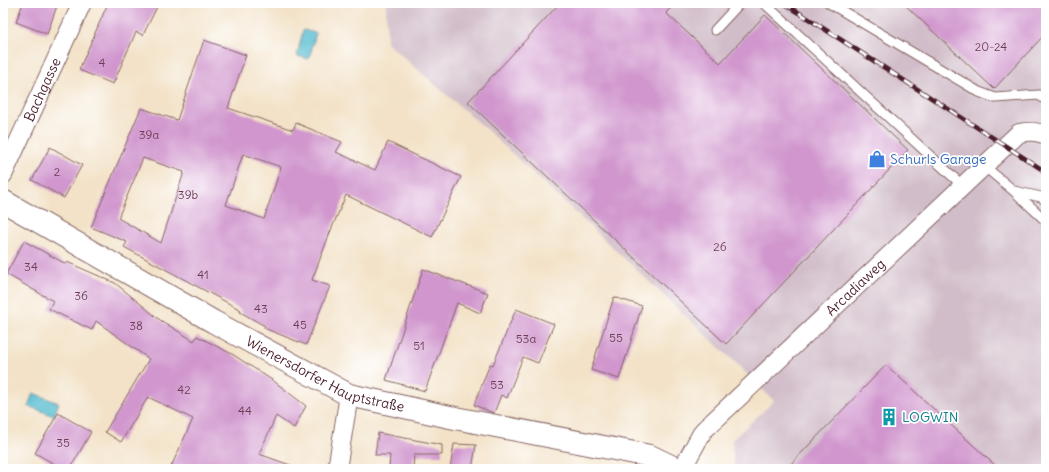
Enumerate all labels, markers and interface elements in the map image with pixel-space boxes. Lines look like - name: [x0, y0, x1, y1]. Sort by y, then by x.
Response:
- house number: 20-24: [975, 39, 1007, 54]
- street label: Bachgasse: [20, 55, 65, 124]
- house number: 4: [99, 55, 106, 70]
- house number: 39a: [139, 127, 159, 142]
- shop icon: Schurls Garage: [867, 149, 887, 169]
- place label: Schurls Garage: [890, 150, 987, 168]
- house number: 2: [54, 164, 61, 179]
- house number: 39b: [178, 187, 199, 202]
- house number: 26: [713, 239, 727, 254]
- street label: Arcadiaweg: [822, 255, 889, 320]
- house number: 34: [24, 259, 38, 274]
- house number: 41: [197, 267, 209, 282]
- house number: 36: [74, 288, 88, 303]
- house number: 43: [254, 301, 268, 316]
- house number: 45: [293, 317, 307, 332]
- house number: 38: [129, 318, 143, 333]
- house number: 55: [609, 330, 623, 345]
- house number: 53a: [516, 331, 536, 346]
- street label: Wienersdorfer Hauptstraße: [243, 332, 406, 416]
- house number: 51: [413, 338, 425, 353]
- house number: 53: [490, 377, 504, 392]
- house number: 42: [177, 382, 191, 397]
- house number: 44: [238, 403, 252, 418]
- building icon: LOGWIN: [879, 407, 899, 427]
- place label: LOGWIN: [902, 408, 959, 426]
- house number: 35: [56, 435, 70, 450]

